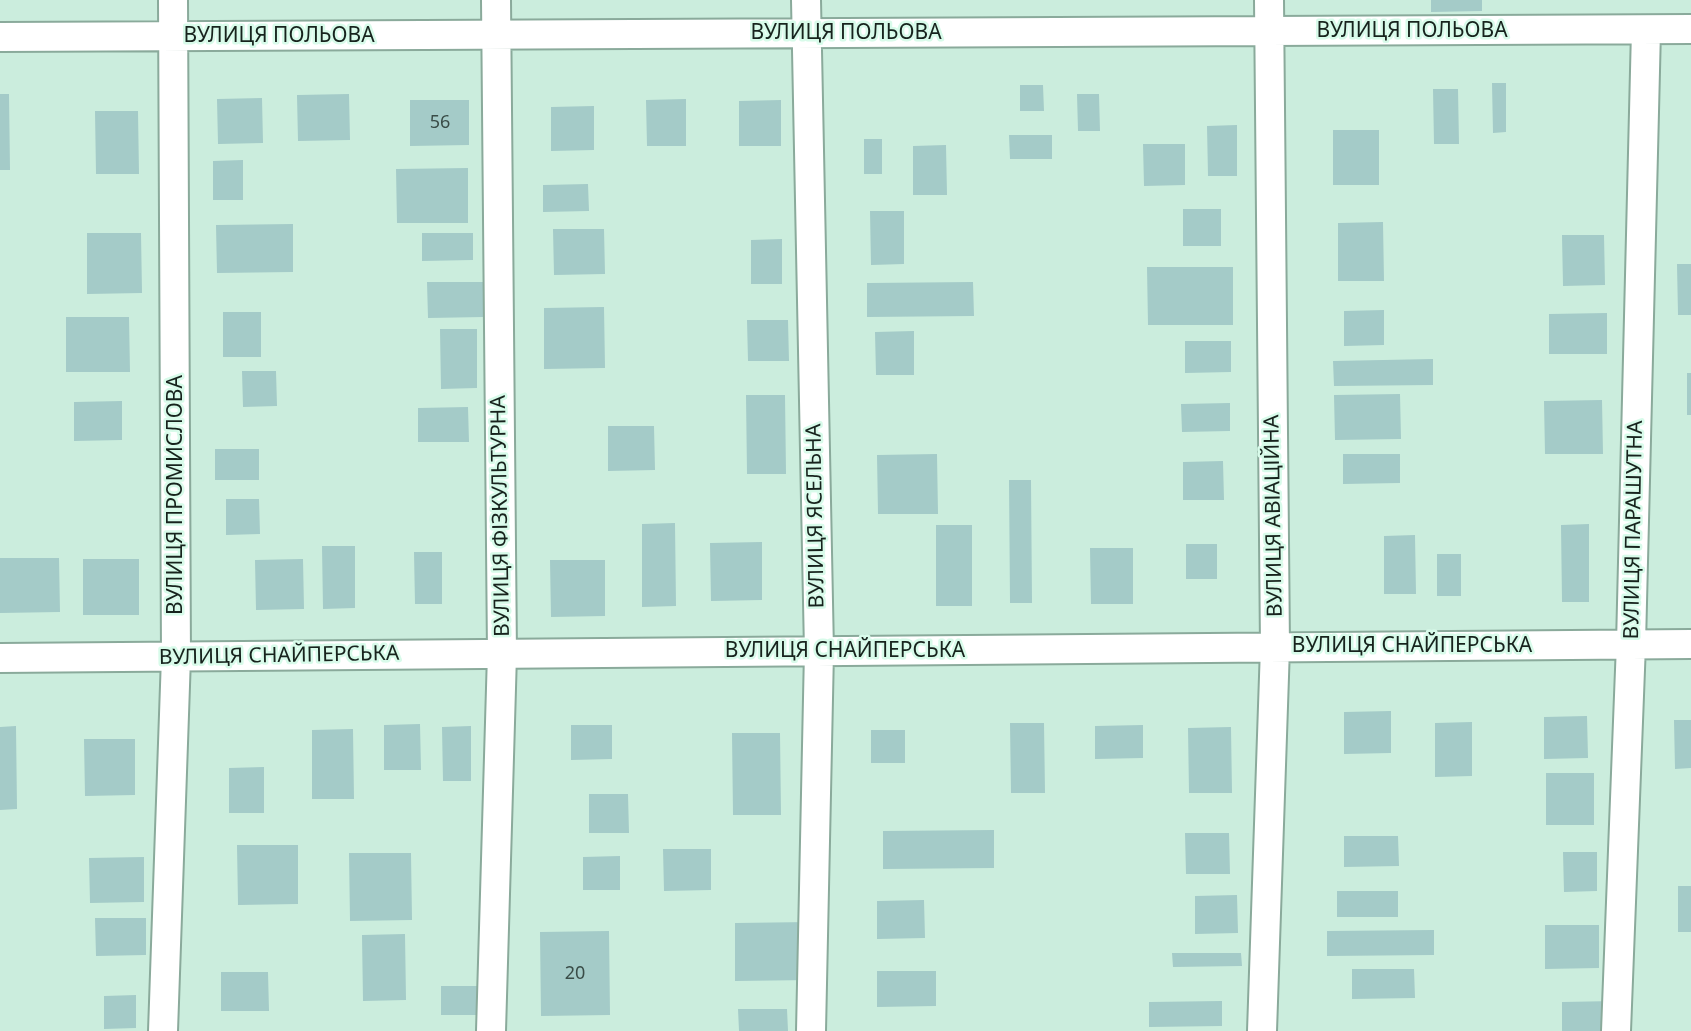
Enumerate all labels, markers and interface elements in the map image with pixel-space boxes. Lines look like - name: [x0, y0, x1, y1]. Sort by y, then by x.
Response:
- street label: ВУЛИЦЯ ПОЛЬОВА: [1316, 18, 1508, 44]
- street label: ВУЛИЦЯ ПОЛЬОВА: [750, 20, 942, 46]
- street label: ВУЛИЦЯ ПОЛЬОВА: [183, 23, 375, 49]
- house number: 56: [430, 112, 450, 134]
- street label: ВУЛИЦЯ ПРОМИСЛОВА: [163, 375, 189, 615]
- street label: ВУЛИЦЯ ФІЗКУЛЬТУРНА: [486, 395, 516, 637]
- street label: ВУЛИЦЯ АВІАЦІЙНА: [1260, 415, 1288, 617]
- street label: ВУЛИЦЯ ПАРАШУТНА: [1619, 420, 1649, 640]
- street label: ВУЛИЦЯ ЯСЕЛЬНА: [802, 424, 830, 608]
- street label: ВУЛИЦЯ СНАЙПЕРСЬКА: [1292, 633, 1532, 659]
- street label: ВУЛИЦЯ СНАЙПЕРСЬКА: [725, 638, 965, 664]
- street label: ВУЛИЦЯ СНАЙПЕРСЬКА: [159, 641, 399, 671]
- house number: 20: [565, 963, 585, 985]

